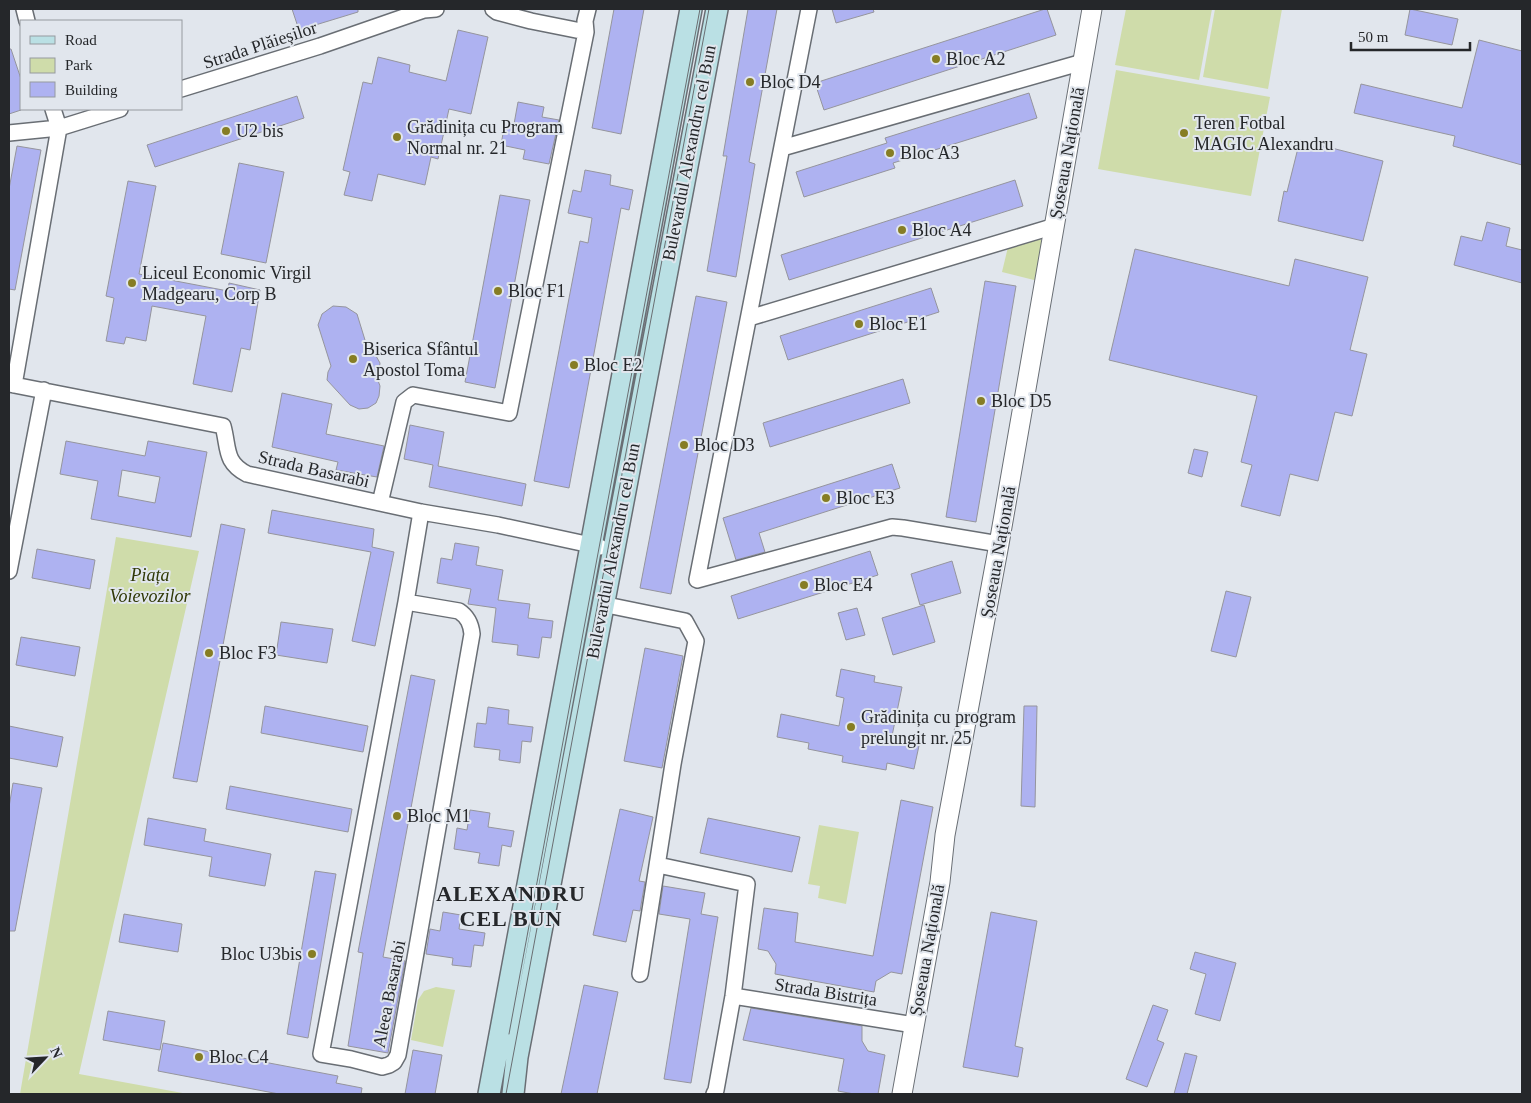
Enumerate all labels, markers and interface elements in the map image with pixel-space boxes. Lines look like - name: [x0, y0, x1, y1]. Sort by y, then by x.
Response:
- street label: Strada Plăieșilor: [201, 17, 319, 73]
- legend: [20, 20, 182, 110]
- scale bar: [1351, 20, 1470, 52]
- text: 50 m: [1358, 29, 1389, 45]
- text: Road: [65, 32, 97, 48]
- street label: Bulevardul Alexandru cel Bun: [658, 43, 720, 263]
- place label: Bloc A2: [946, 49, 1006, 69]
- marker: Bloc A2: [930, 53, 942, 65]
- text: Park: [65, 57, 93, 73]
- place label: Bloc D4: [760, 72, 821, 92]
- marker: Bloc D4: [744, 76, 756, 88]
- text: Building: [65, 82, 118, 98]
- street label: Șoseaua Națională: [1046, 86, 1088, 220]
- place label: Teren Fotbal MAGIC Alexandru: [1194, 113, 1333, 154]
- place label: Grădinița cu Program Normal nr. 21: [407, 117, 563, 158]
- place label: U2 bis: [236, 121, 284, 141]
- marker: U2 bis: [220, 125, 232, 137]
- marker: Teren Fotbal MAGIC Alexandru: [1178, 127, 1190, 139]
- marker: Grădinița cu Program Normal nr. 21: [391, 131, 403, 143]
- place label: Bloc A3: [900, 143, 960, 163]
- marker: Bloc A3: [884, 147, 896, 159]
- place label: Bloc A4: [912, 220, 972, 240]
- marker: Bloc A4: [896, 224, 908, 236]
- place label: Liceul Economic Virgil Madgearu, Corp B: [142, 263, 311, 304]
- marker: Liceul Economic Virgil Madgearu, Corp B: [126, 277, 138, 289]
- place label: Bloc F1: [508, 281, 566, 301]
- marker: Bloc F1: [492, 285, 504, 297]
- place label: Bloc E1: [869, 314, 928, 334]
- marker: Bloc E1: [853, 318, 865, 330]
- place label: Biserica Sfântul Apostol Toma: [363, 339, 478, 380]
- marker: Biserica Sfântul Apostol Toma: [347, 353, 359, 365]
- place label: Bloc E2: [584, 355, 643, 375]
- marker: Bloc E2: [568, 359, 580, 371]
- place label: Bloc D5: [991, 391, 1052, 411]
- marker: Bloc D5: [975, 395, 987, 407]
- place label: Bloc D3: [694, 435, 755, 455]
- marker: Bloc D3: [678, 439, 690, 451]
- street label: Bulevardul Alexandru cel Bun: [582, 441, 644, 661]
- street label: Strada Basarabi: [256, 446, 372, 492]
- street label: Șoseaua Națională: [977, 485, 1019, 619]
- place label: Bloc E3: [836, 488, 895, 508]
- marker: Bloc E3: [820, 492, 832, 504]
- park label: Piața Voievozilor: [110, 565, 191, 606]
- place label: Bloc E4: [814, 575, 873, 595]
- marker: Bloc E4: [798, 579, 810, 591]
- place label: Bloc F3: [219, 643, 277, 663]
- marker: Bloc F3: [203, 647, 215, 659]
- place label: Grădinița cu program prelungit nr. 25: [861, 707, 1016, 748]
- marker: Grădinița cu program prelungit nr. 25: [845, 721, 857, 733]
- place label: Bloc M1: [407, 806, 471, 826]
- marker: Bloc M1: [391, 810, 403, 822]
- district label: ALEXANDRU CEL BUN: [436, 881, 586, 931]
- street label: Șoseaua Națională: [906, 883, 948, 1017]
- street label: Aleea Basarabi: [369, 938, 409, 1050]
- place label: Bloc U3bis: [220, 944, 302, 964]
- marker: Bloc U3bis: [306, 948, 318, 960]
- street label: Strada Bistrița: [773, 974, 879, 1010]
- north arrow: [20, 1033, 70, 1083]
- text: N: [47, 1045, 65, 1060]
- place label: Bloc C4: [209, 1047, 269, 1067]
- marker: Bloc C4: [193, 1051, 205, 1063]

